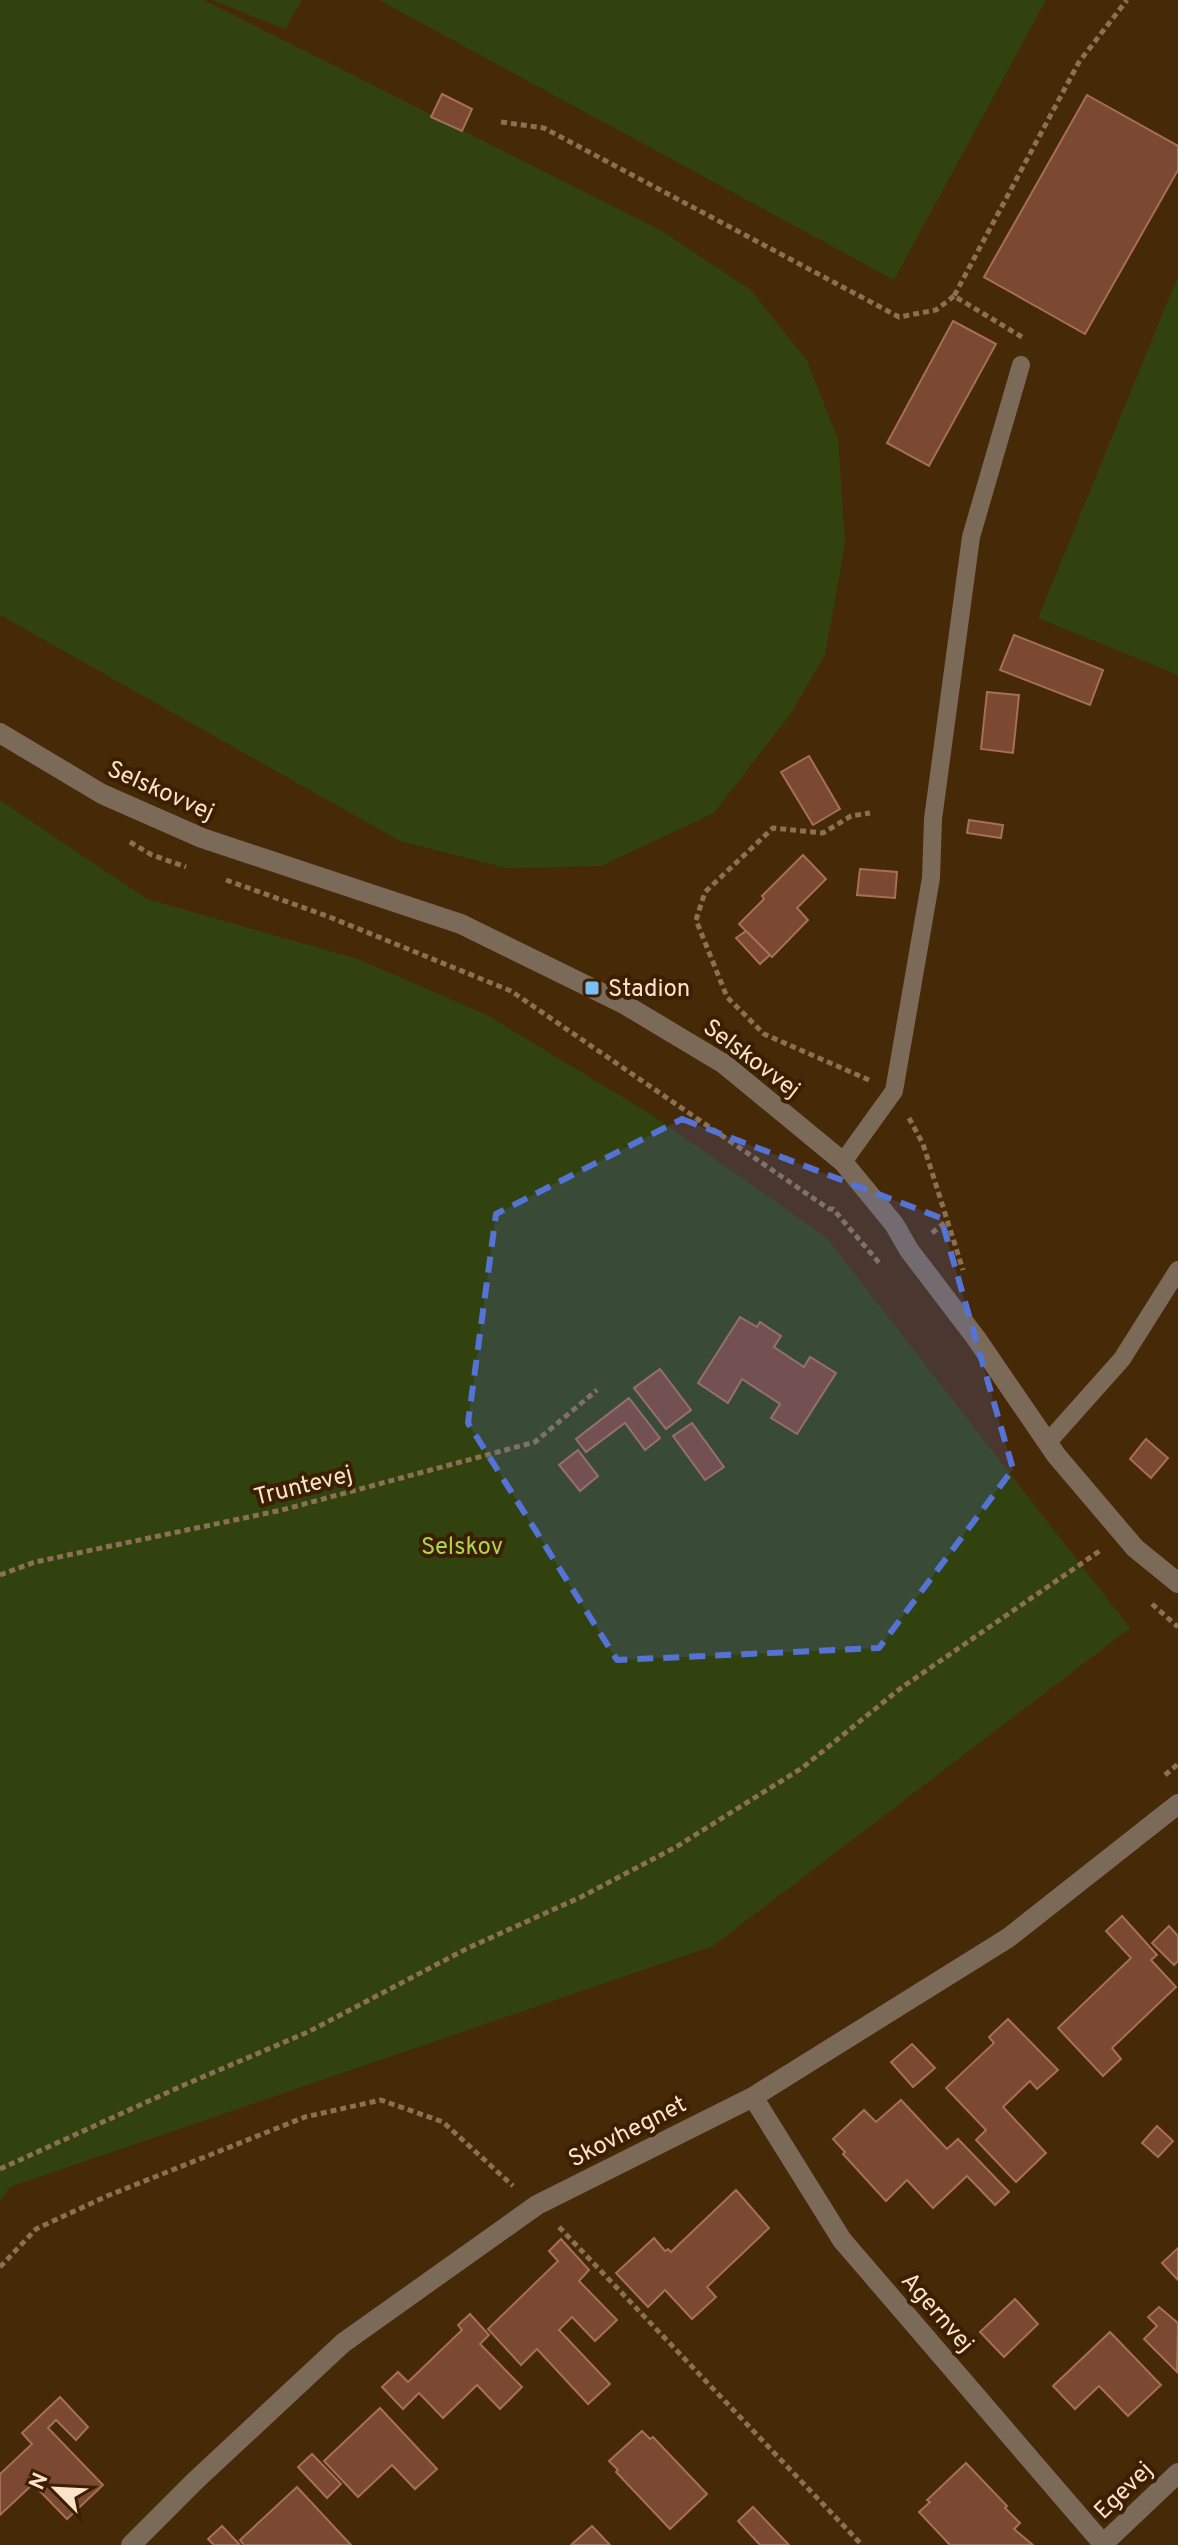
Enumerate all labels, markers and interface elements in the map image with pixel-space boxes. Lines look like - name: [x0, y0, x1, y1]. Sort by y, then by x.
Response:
- street label: Selskovvej: [102, 755, 218, 829]
- place label: Stadion: [608, 975, 690, 1005]
- marker: Stadion: [583, 979, 601, 997]
- street label: Selskovvej: [696, 1013, 805, 1106]
- street label: Truntevej: [251, 1460, 356, 1514]
- park label: Selskov: [421, 1533, 503, 1563]
- street label: Skovhegnet: [564, 2090, 692, 2175]
- street label: Agernvej: [894, 2267, 979, 2360]
- north arrow: [16, 2449, 96, 2529]
- street label: Egevej: [1089, 2456, 1160, 2527]
- text: N: [24, 2469, 56, 2495]

